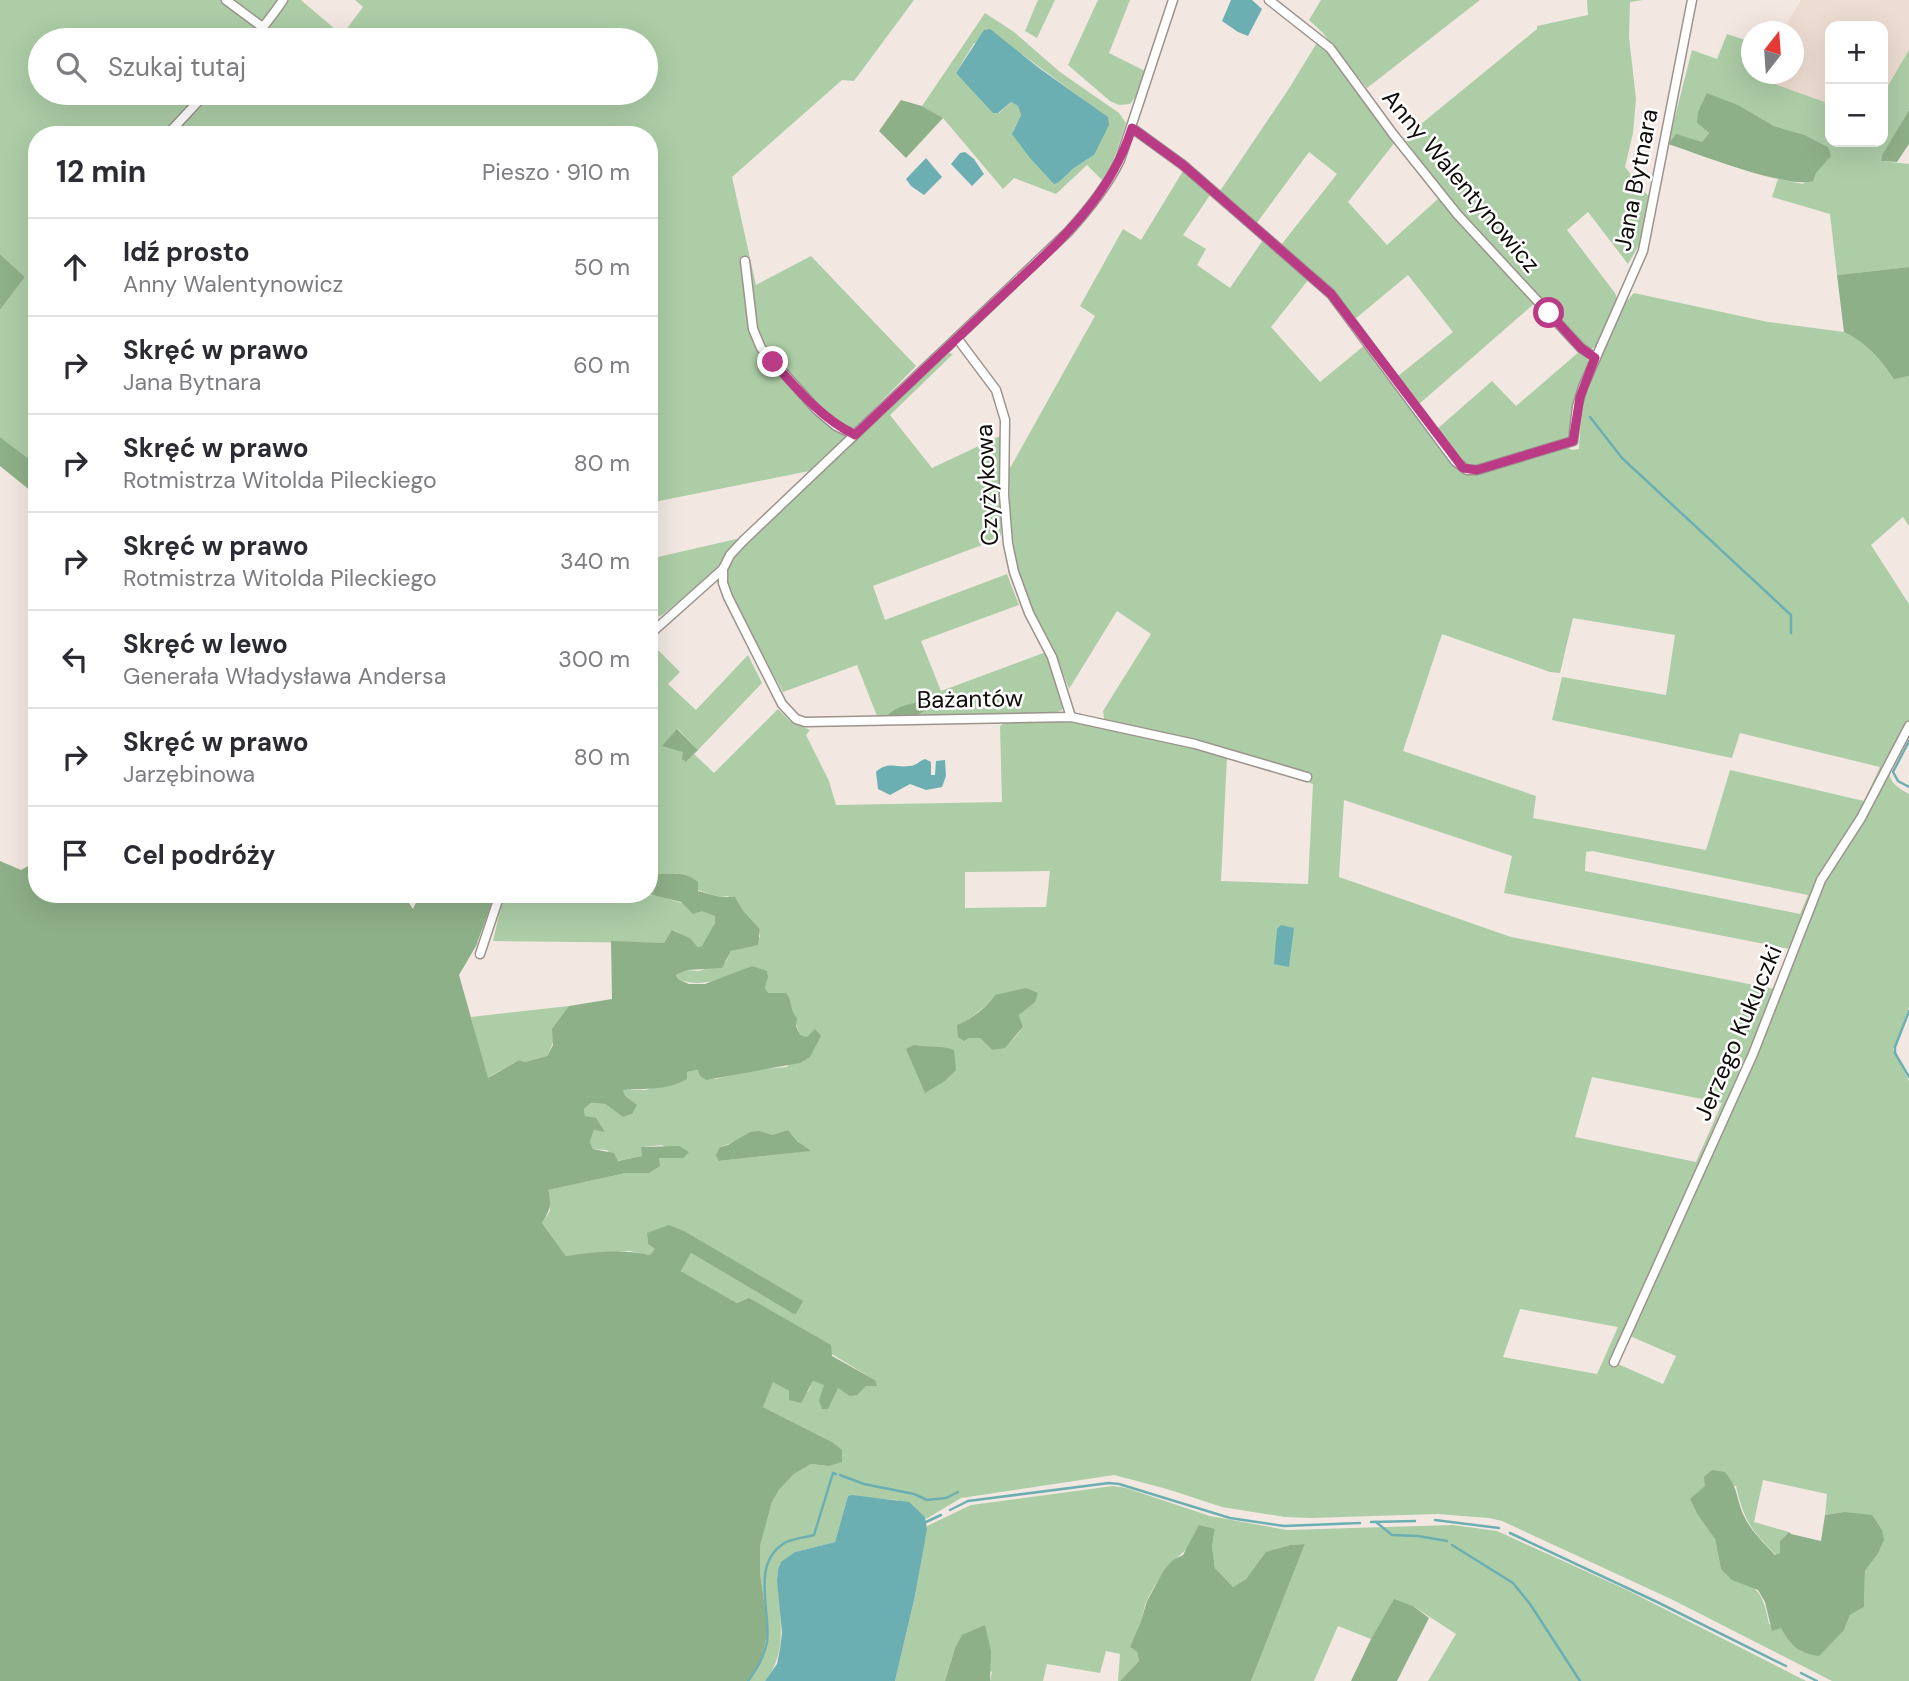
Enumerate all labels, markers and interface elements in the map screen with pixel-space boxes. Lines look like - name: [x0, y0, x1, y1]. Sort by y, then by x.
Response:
- north arrow: [1741, 21, 1804, 84]
- map controls: [1825, 21, 1888, 147]
- button: +: [1825, 21, 1888, 84]
- search box: [28, 28, 658, 105]
- icon: search: [52, 48, 90, 86]
- text: Szukaj tutaj: [108, 50, 246, 84]
- street label: Anny Walentynowicz: [1376, 83, 1547, 279]
- button: −: [1825, 84, 1888, 147]
- street label: Jana Bytnara: [1607, 106, 1664, 254]
- text: 12 min: [56, 152, 146, 191]
- text: Pieszo · 910 m: [482, 157, 630, 187]
- text: Idź prosto: [123, 235, 250, 269]
- icon: ahead: [56, 248, 94, 286]
- text: 50 m: [574, 252, 630, 282]
- text: Anny Walentynowicz: [123, 269, 343, 299]
- route start: [1533, 297, 1564, 328]
- text: Skręć w prawo: [123, 333, 309, 367]
- icon: right: [56, 346, 94, 384]
- route end: [757, 346, 788, 377]
- text: 60 m: [573, 350, 630, 380]
- text: Jana Bytnara: [123, 367, 261, 397]
- street label: Czyżykowa: [968, 423, 1005, 547]
- text: Skręć w prawo: [123, 431, 309, 465]
- icon: right: [56, 444, 94, 482]
- text: 80 m: [574, 448, 630, 478]
- text: Rotmistrza Witolda Pileckiego: [123, 465, 437, 495]
- text: Skręć w prawo: [123, 529, 309, 563]
- icon: right: [56, 542, 94, 580]
- text: 340 m: [560, 546, 630, 576]
- text: Rotmistrza Witolda Pileckiego: [123, 563, 437, 593]
- text: Skręć w lewo: [123, 627, 288, 661]
- icon: left: [56, 640, 94, 678]
- text: 300 m: [558, 644, 630, 674]
- text: Generała Władysława Andersa: [123, 661, 446, 691]
- street label: Bażantów: [916, 682, 1024, 715]
- text: Skręć w prawo: [123, 725, 309, 759]
- icon: right: [56, 738, 94, 776]
- text: 80 m: [574, 742, 630, 772]
- text: Jarzębinowa: [123, 759, 255, 789]
- icon: arrive: [56, 836, 94, 874]
- text: Cel podróży: [123, 838, 276, 872]
- street label: Jerzego Kukuczki: [1686, 940, 1789, 1126]

